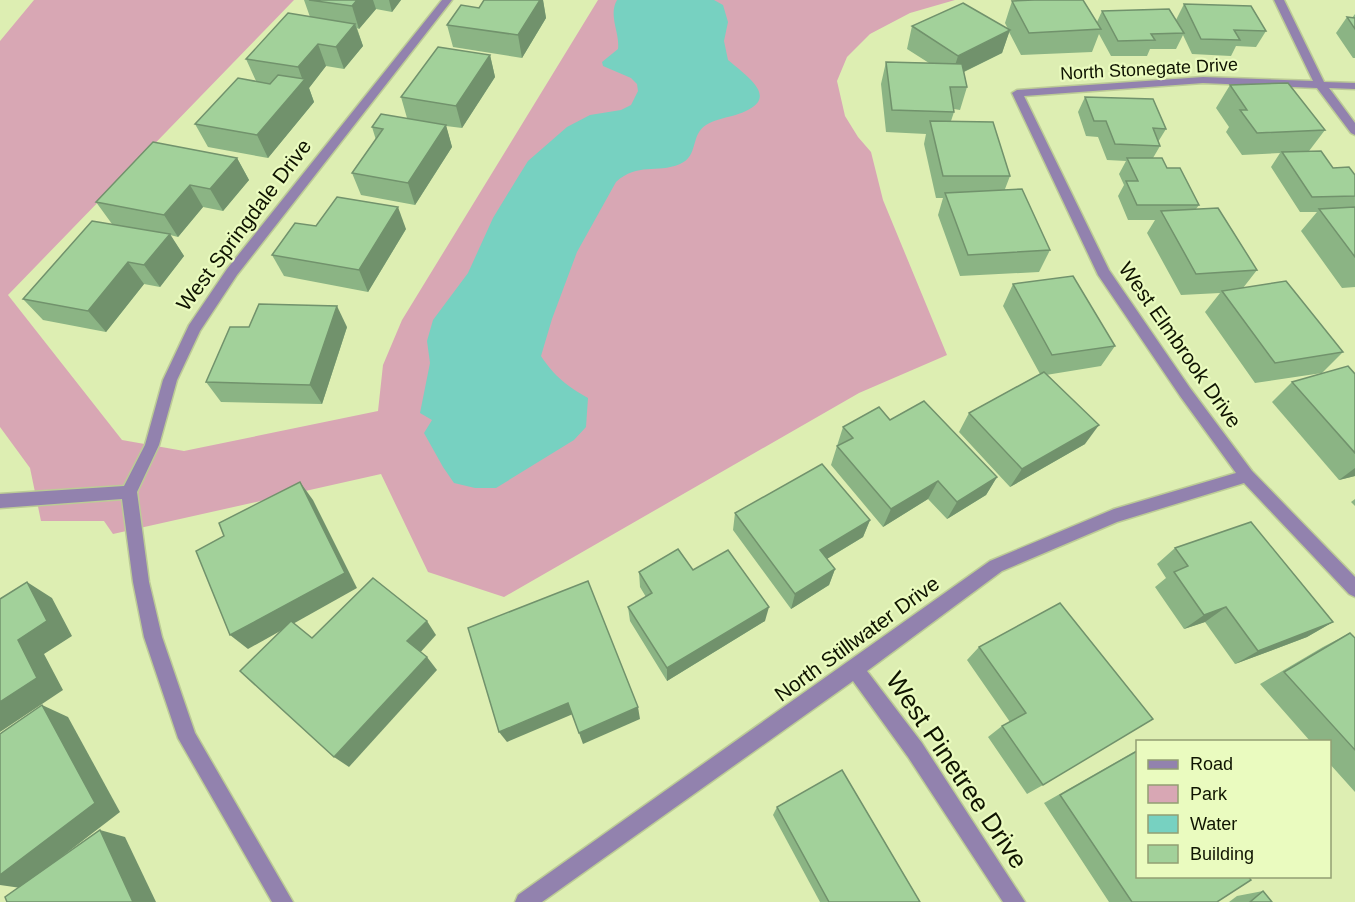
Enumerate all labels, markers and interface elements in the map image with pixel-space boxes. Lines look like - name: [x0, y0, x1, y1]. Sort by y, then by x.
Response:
- street label: North Stonegate Drive: [1060, 54, 1238, 84]
- street label: West Springdale Drive: [172, 135, 316, 315]
- street label: West Elmbrook Drive: [1115, 258, 1246, 432]
- street label: North Stillwater Drive: [770, 571, 943, 706]
- street label: West Pinetree Drive: [880, 666, 1034, 874]
- legend: [1136, 740, 1331, 878]
- text: Road: [1190, 754, 1233, 774]
- text: Park: [1190, 784, 1228, 804]
- text: Water: [1190, 814, 1237, 834]
- text: Building: [1190, 844, 1254, 864]

